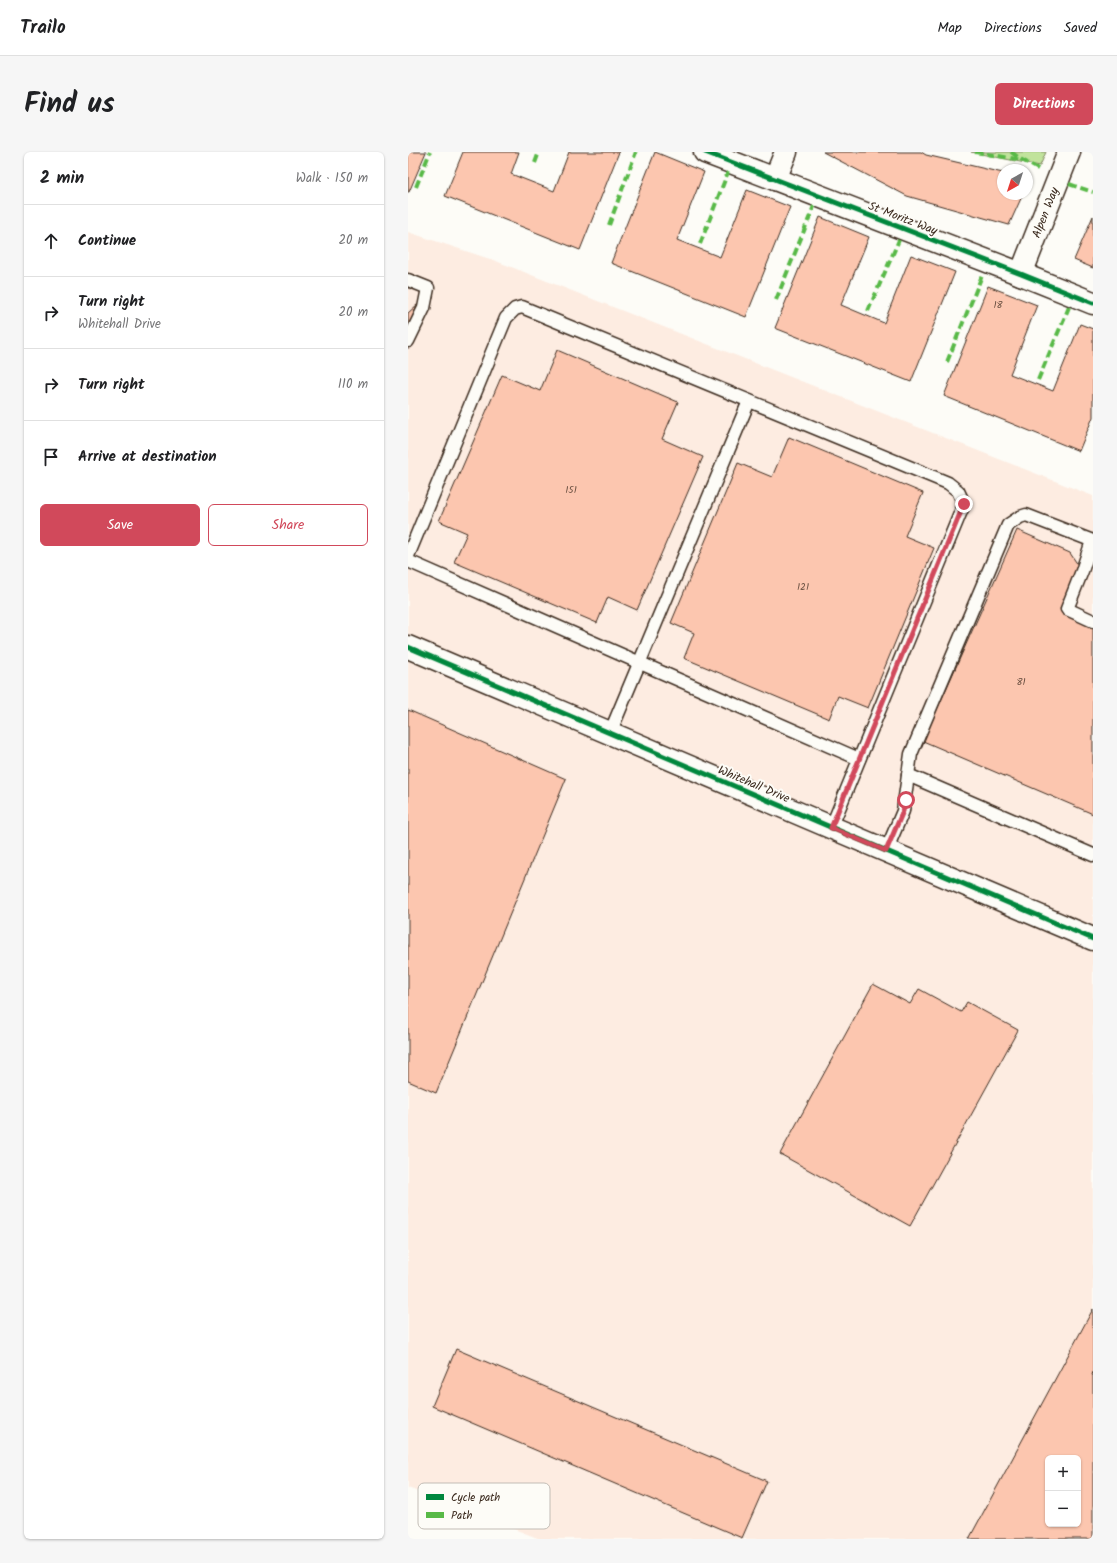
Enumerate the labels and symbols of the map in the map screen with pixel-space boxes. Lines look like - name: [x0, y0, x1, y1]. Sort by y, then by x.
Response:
- north arrow: [997, 164, 1033, 200]
- street label: Alpen Way: [1027, 184, 1064, 241]
- street label: St Moritz Way: [865, 197, 941, 241]
- house number: 18: [993, 297, 1004, 313]
- house number: 151: [565, 482, 577, 498]
- route end: [955, 495, 973, 513]
- house number: 121: [797, 579, 809, 595]
- house number: 81: [1016, 674, 1026, 690]
- street label: Whitehall Drive: [715, 761, 793, 808]
- route start: [897, 791, 915, 809]
- legend: [418, 1483, 550, 1529]
- text: Cycle path: [451, 1489, 500, 1507]
- text: Path: [451, 1507, 472, 1525]

